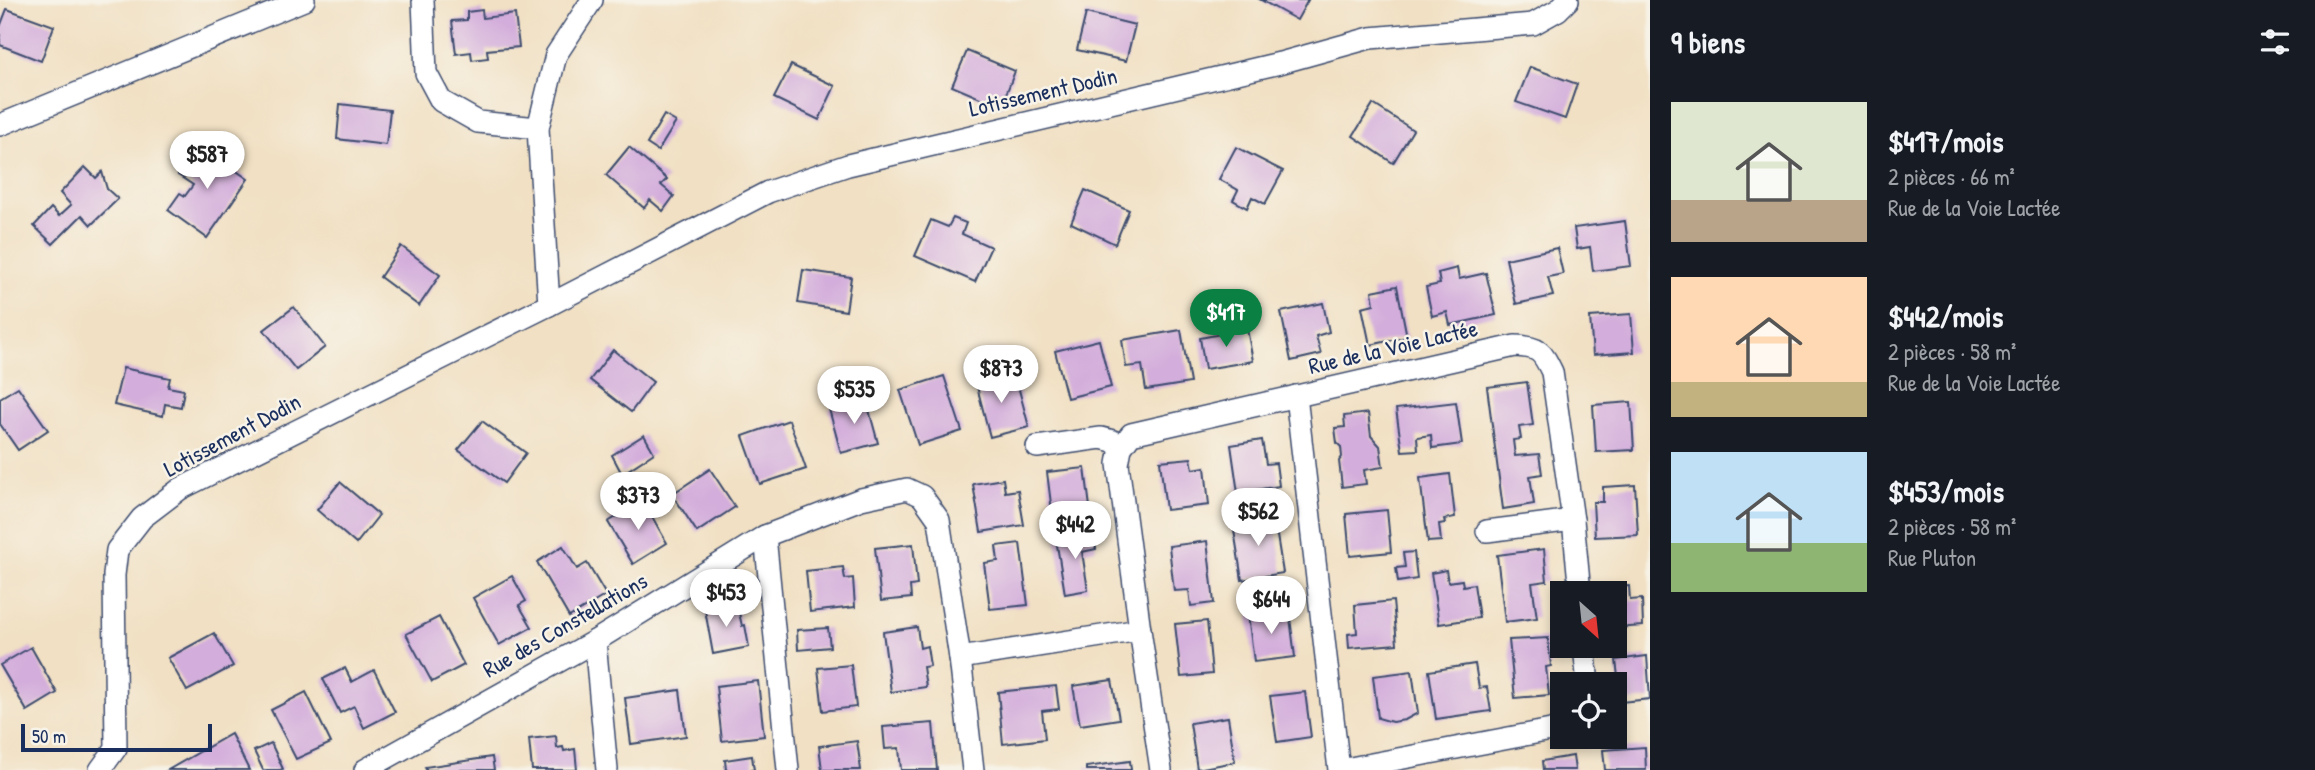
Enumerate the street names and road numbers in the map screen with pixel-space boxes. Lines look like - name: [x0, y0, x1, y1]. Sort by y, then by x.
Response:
- street label: Lotissement Dodin: [966, 59, 1120, 124]
- street label: Rue de la Voie Lactée: [1305, 312, 1480, 381]
- street label: Lotissement Dodin: [158, 385, 306, 484]
- street label: Rue des Constellations: [477, 565, 653, 684]

